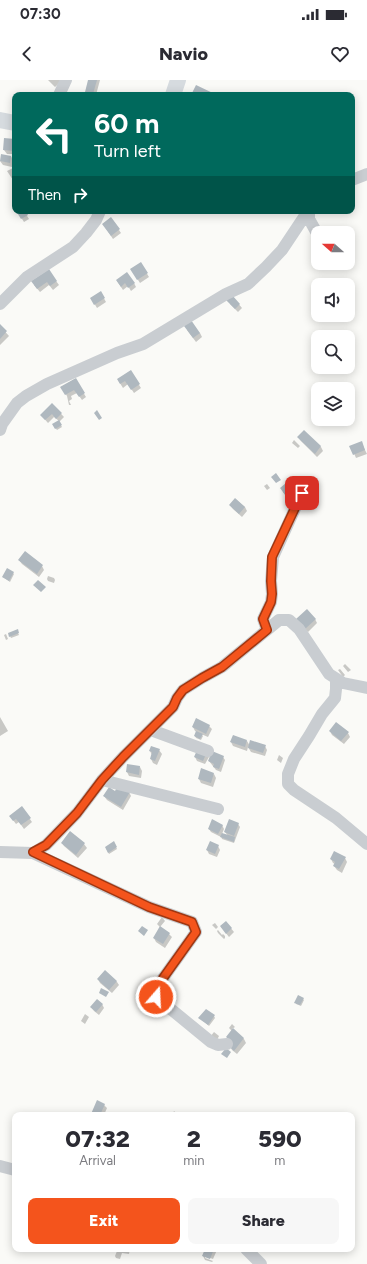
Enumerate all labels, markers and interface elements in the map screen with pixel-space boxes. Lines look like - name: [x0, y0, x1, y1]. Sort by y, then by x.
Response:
- text: 07:30: [20, 5, 61, 23]
- icon: back: [16, 43, 38, 65]
- text: Navio: [159, 43, 208, 65]
- icon: heart: [329, 43, 351, 65]
- text: 60 m: [94, 106, 159, 140]
- icon: left: [28, 108, 80, 160]
- text: Turn left: [94, 140, 161, 162]
- icon: right: [69, 184, 91, 206]
- text: Then: [28, 186, 61, 204]
- north arrow: [311, 226, 355, 270]
- map controls: [311, 226, 355, 426]
- button: sound: [311, 278, 355, 322]
- button: search: [311, 330, 355, 374]
- button: layers: [311, 382, 355, 426]
- pin: [285, 476, 319, 510]
- icon: arrive: [291, 482, 313, 504]
- position arrow: [135, 976, 177, 1018]
- text: 07:32: [65, 1124, 130, 1153]
- text: 2: [187, 1124, 201, 1153]
- text: 590: [258, 1124, 302, 1153]
- text: Arrival: [79, 1153, 116, 1168]
- text: min: [183, 1153, 205, 1168]
- text: m: [274, 1153, 285, 1168]
- button: Exit: [28, 1198, 180, 1244]
- button: Share: [188, 1198, 339, 1244]

